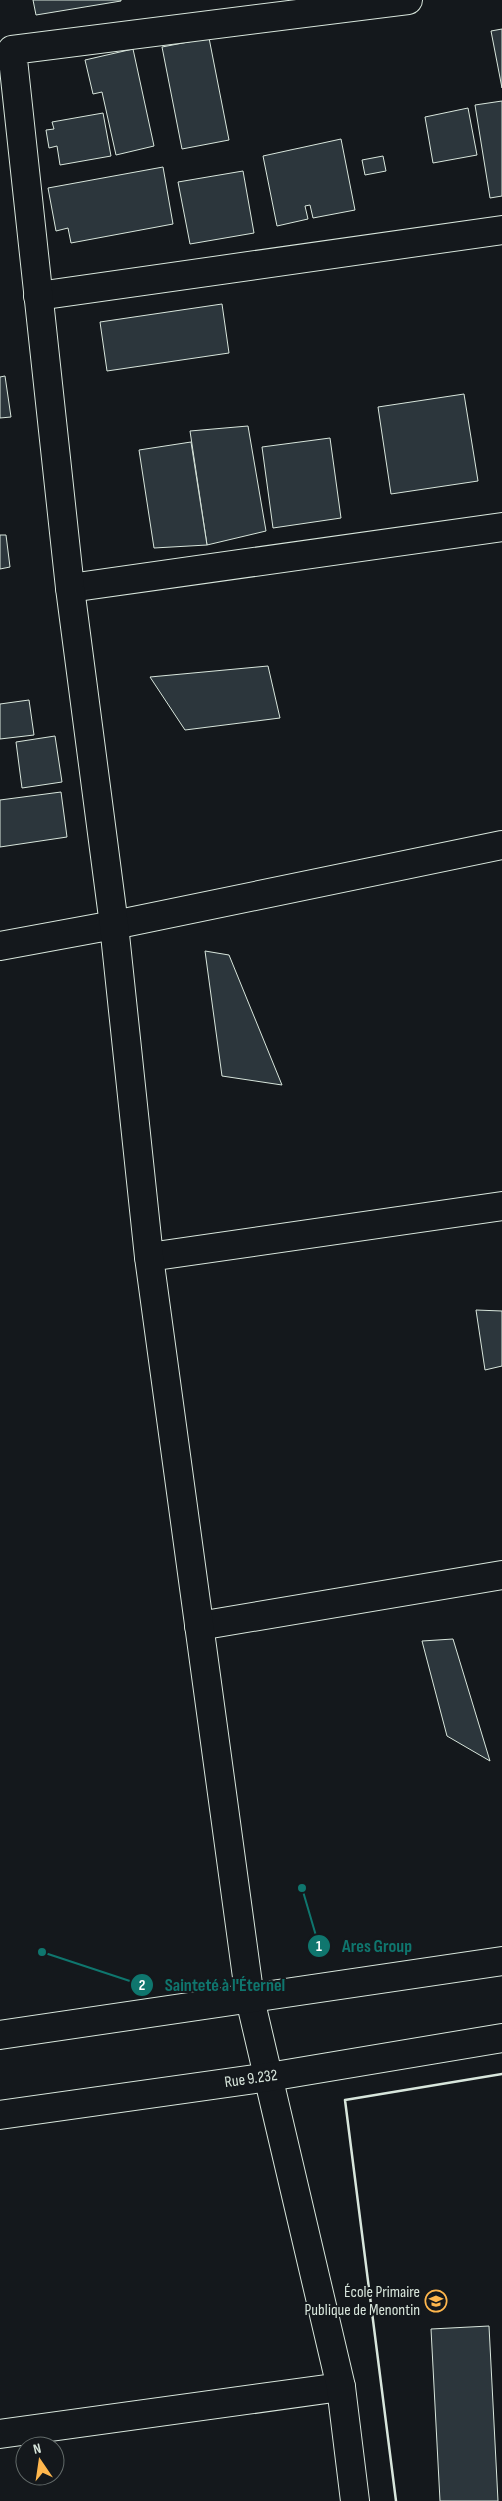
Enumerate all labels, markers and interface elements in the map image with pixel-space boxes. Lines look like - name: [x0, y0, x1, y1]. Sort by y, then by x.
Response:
- callout: Ares Group: [307, 1930, 422, 1963]
- text: Ares Group: [341, 1936, 412, 1957]
- text: 1: [316, 1937, 322, 1956]
- callout: Sainteté à l'Éternel: [130, 1969, 295, 2002]
- text: Sainteté à l'Éternel: [165, 1975, 285, 1996]
- text: 2: [139, 1976, 145, 1995]
- street label: Rue 9.232: [223, 2066, 279, 2092]
- place label: École Primaire Publique de Menontin: [305, 2283, 420, 2320]
- school or university icon: École Primaire Publique de Menontin: [424, 2289, 448, 2313]
- north arrow: [15, 2436, 65, 2486]
- text: N: [32, 2440, 43, 2458]

